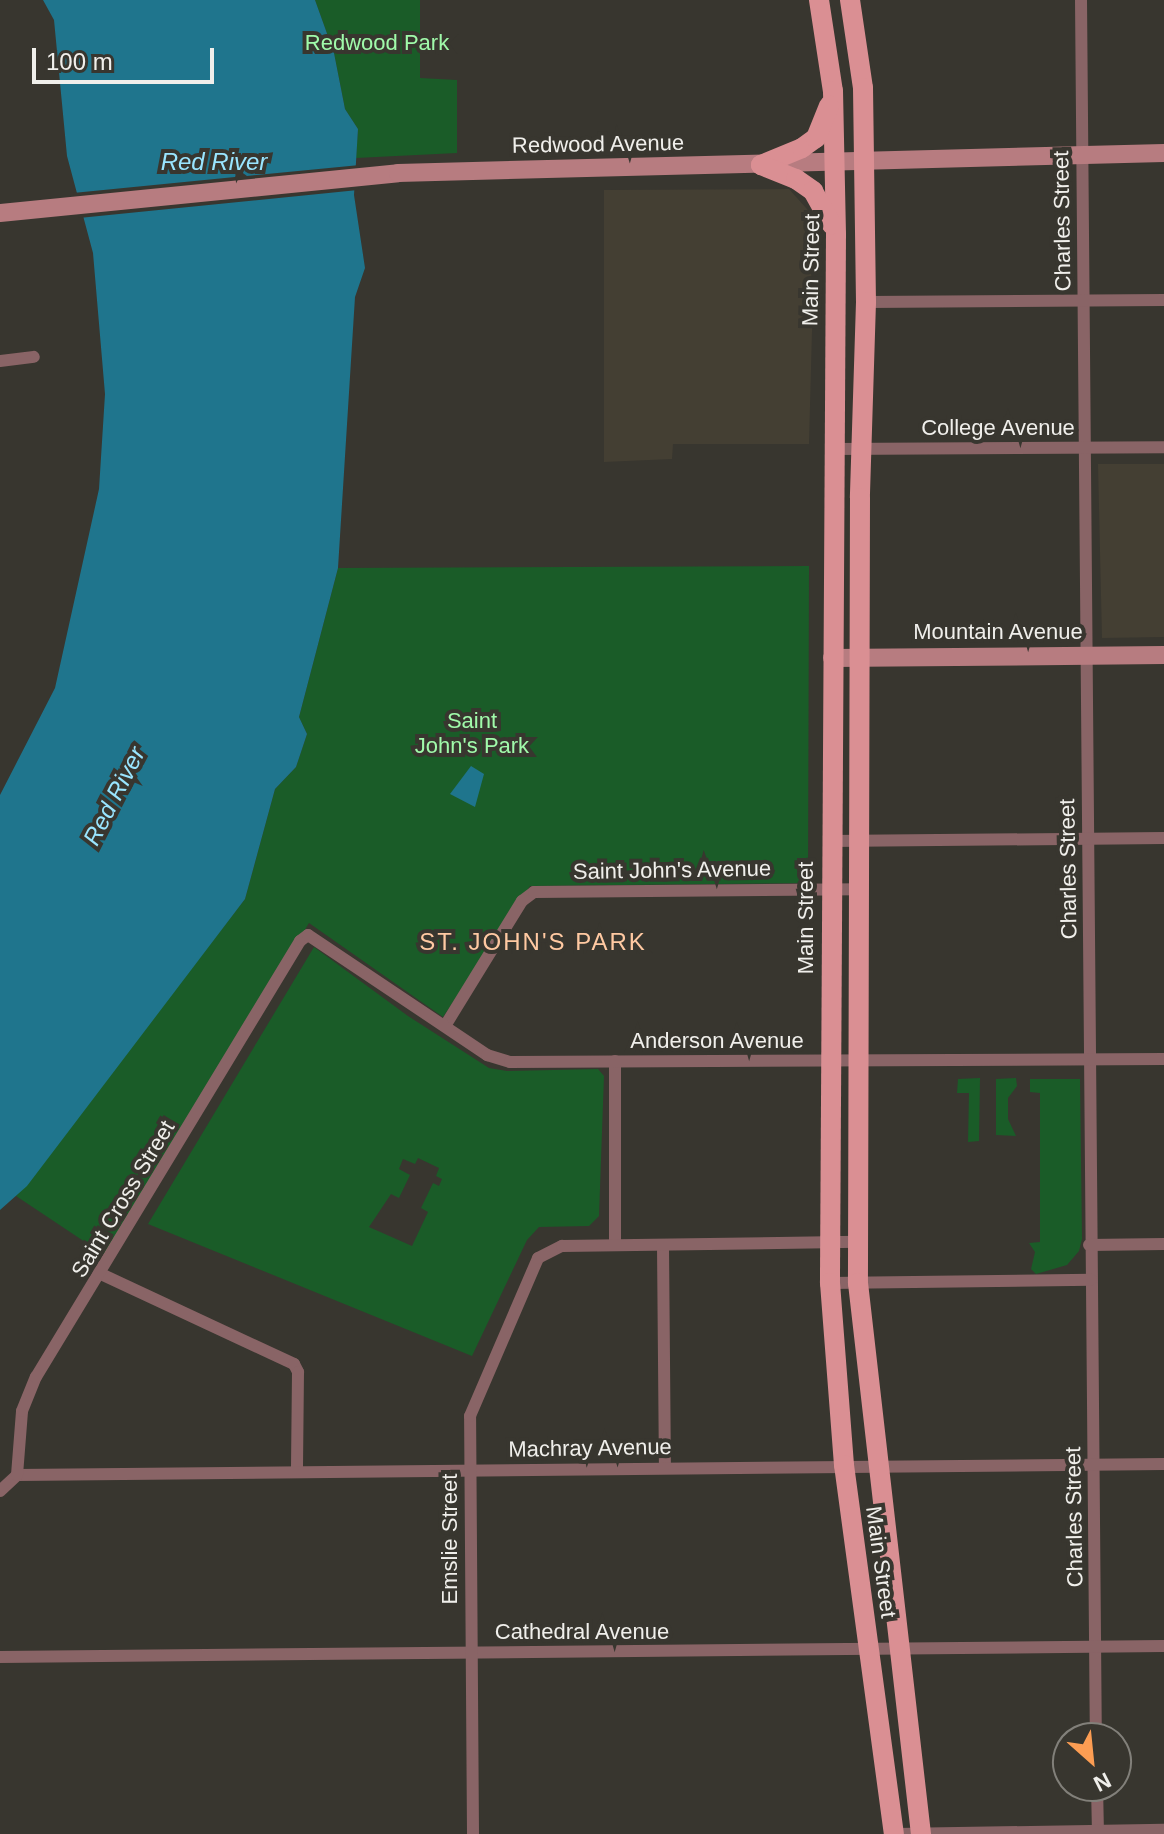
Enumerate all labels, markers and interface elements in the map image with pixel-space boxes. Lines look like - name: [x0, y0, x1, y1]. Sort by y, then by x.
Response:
- park label: Redwood Park: [305, 30, 449, 56]
- scale bar: [36, 32, 218, 82]
- text: 100 m: [46, 48, 113, 75]
- street label: Redwood Avenue: [511, 129, 685, 159]
- water label: Red River: [161, 148, 267, 176]
- street label: Charles Street: [1048, 150, 1076, 292]
- street label: Main Street: [797, 214, 825, 326]
- street label: College Avenue: [921, 415, 1075, 441]
- street label: Mountain Avenue: [913, 619, 1083, 645]
- park label: Saint John's Park: [415, 707, 529, 758]
- water label: Red River: [77, 742, 151, 850]
- street label: Charles Street: [1054, 798, 1082, 940]
- street label: Saint John's Avenue: [572, 855, 772, 885]
- street label: Main Street: [793, 862, 819, 974]
- district label: ST. JOHN'S PARK: [419, 928, 647, 956]
- street label: Anderson Avenue: [630, 1028, 804, 1054]
- street label: Saint Cross Street: [66, 1116, 180, 1282]
- street label: Machray Avenue: [507, 1433, 673, 1463]
- street label: Charles Street: [1060, 1446, 1088, 1588]
- street label: Emslie Street: [437, 1474, 463, 1604]
- street label: Main Street: [860, 1504, 902, 1620]
- street label: Cathedral Avenue: [494, 1619, 670, 1645]
- north arrow: [1052, 1722, 1132, 1802]
- text: N: [1089, 1767, 1115, 1797]

